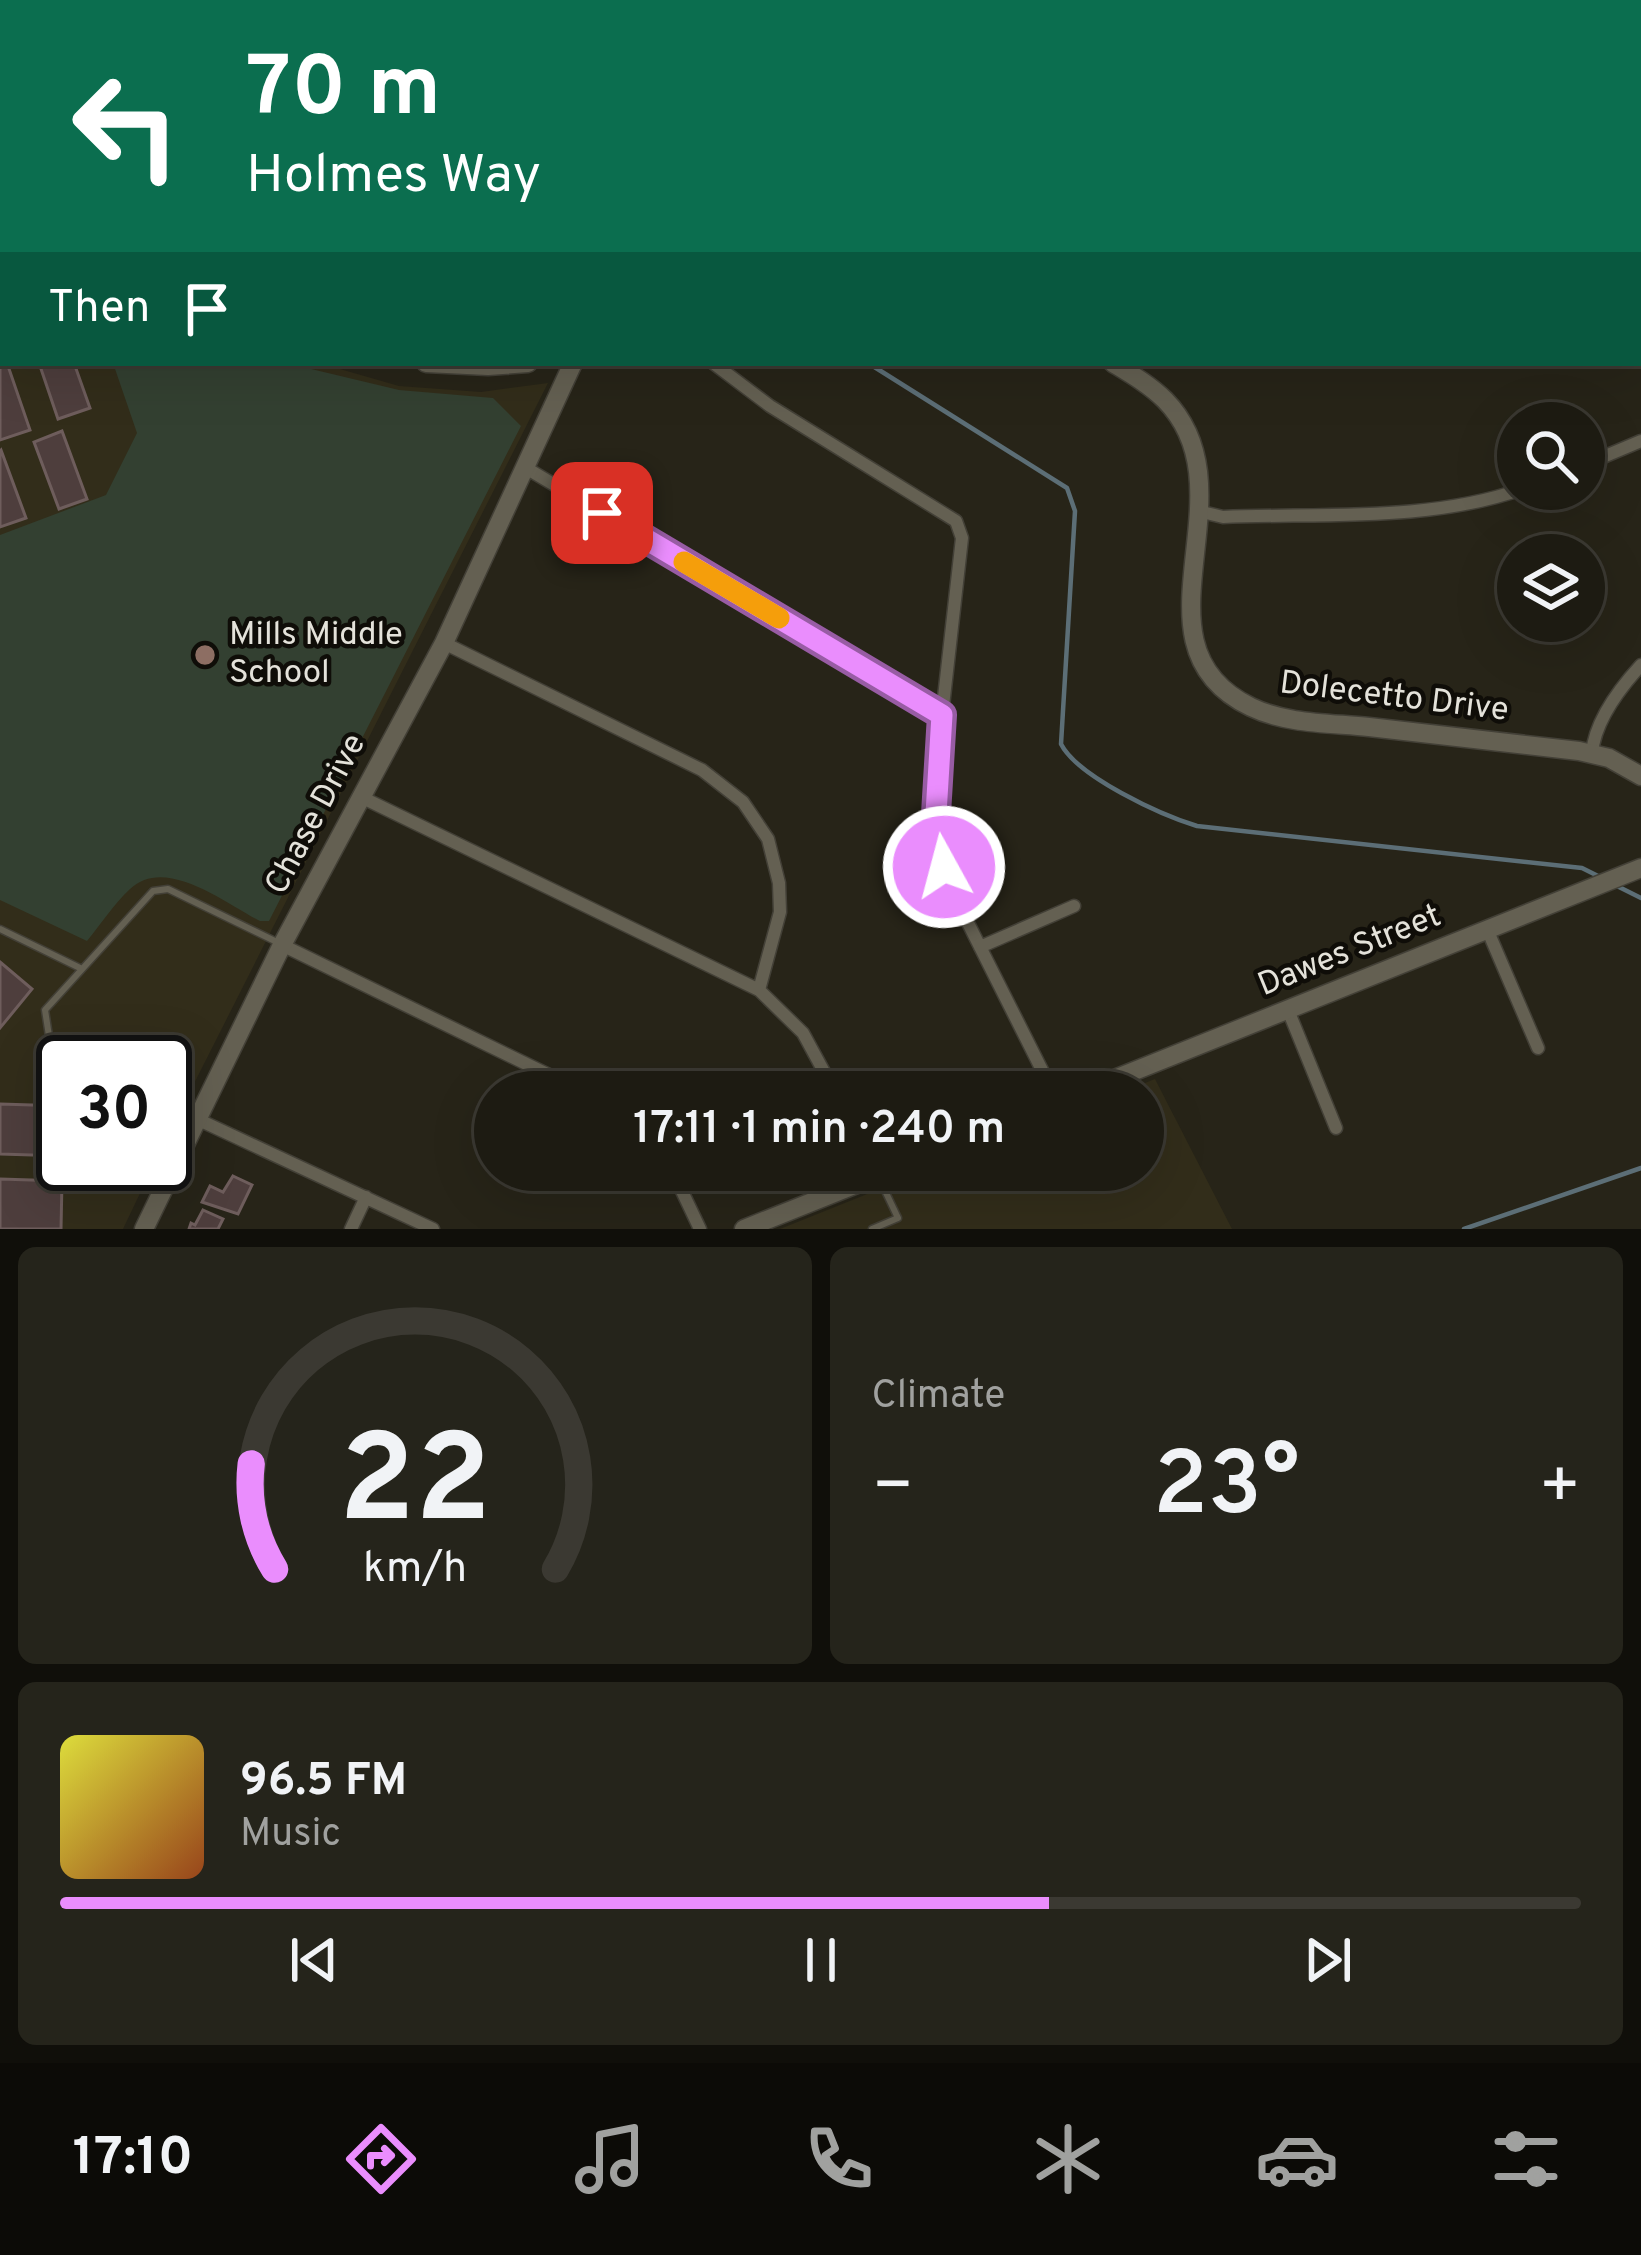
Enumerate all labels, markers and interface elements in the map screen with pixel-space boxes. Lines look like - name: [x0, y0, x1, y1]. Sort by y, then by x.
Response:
- text: 70 m: [246, 39, 441, 145]
- icon: left: [48, 48, 204, 204]
- text: Holmes Way: [246, 143, 541, 212]
- icon: arrive: [174, 276, 240, 342]
- text: Then: [48, 281, 150, 338]
- map controls: [1497, 402, 1605, 642]
- button: search: [1497, 402, 1605, 510]
- pin: [551, 462, 653, 564]
- icon: arrive: [569, 480, 635, 546]
- button: layers: [1497, 534, 1605, 642]
- place label: Mills Middle School: [229, 615, 403, 695]
- marker: Mills Middle School: [192, 642, 218, 668]
- street label: Dolecetto Drive: [1277, 663, 1511, 733]
- street label: Chase Drive: [257, 727, 377, 903]
- position arrow: [881, 804, 1007, 930]
- street label: Dawes Street: [1252, 896, 1448, 1008]
- speed limit sign: 30: [36, 1035, 192, 1191]
- text: 17:11 · 1 min · 240 m: [633, 1102, 1005, 1159]
- text: Climate: [872, 1373, 1005, 1422]
- text: 22: [338, 1408, 491, 1566]
- text: 23°: [1153, 1433, 1299, 1546]
- text: −: [872, 1448, 914, 1531]
- text: +: [1538, 1448, 1581, 1531]
- text: km/h: [363, 1542, 467, 1596]
- text: 96.5 FM: [240, 1754, 407, 1811]
- text: Music: [240, 1811, 341, 1860]
- icon: previous: [281, 1927, 347, 1993]
- icon: pause: [788, 1927, 854, 1993]
- icon: next: [1295, 1927, 1361, 1993]
- icon: directions: [339, 2117, 423, 2201]
- icon: music: [568, 2117, 652, 2201]
- icon: phone: [797, 2117, 881, 2201]
- icon: climate: [1026, 2117, 1110, 2201]
- icon: car: [1255, 2117, 1339, 2201]
- icon: filters: [1484, 2117, 1568, 2201]
- text: 17:10: [73, 2125, 193, 2194]

